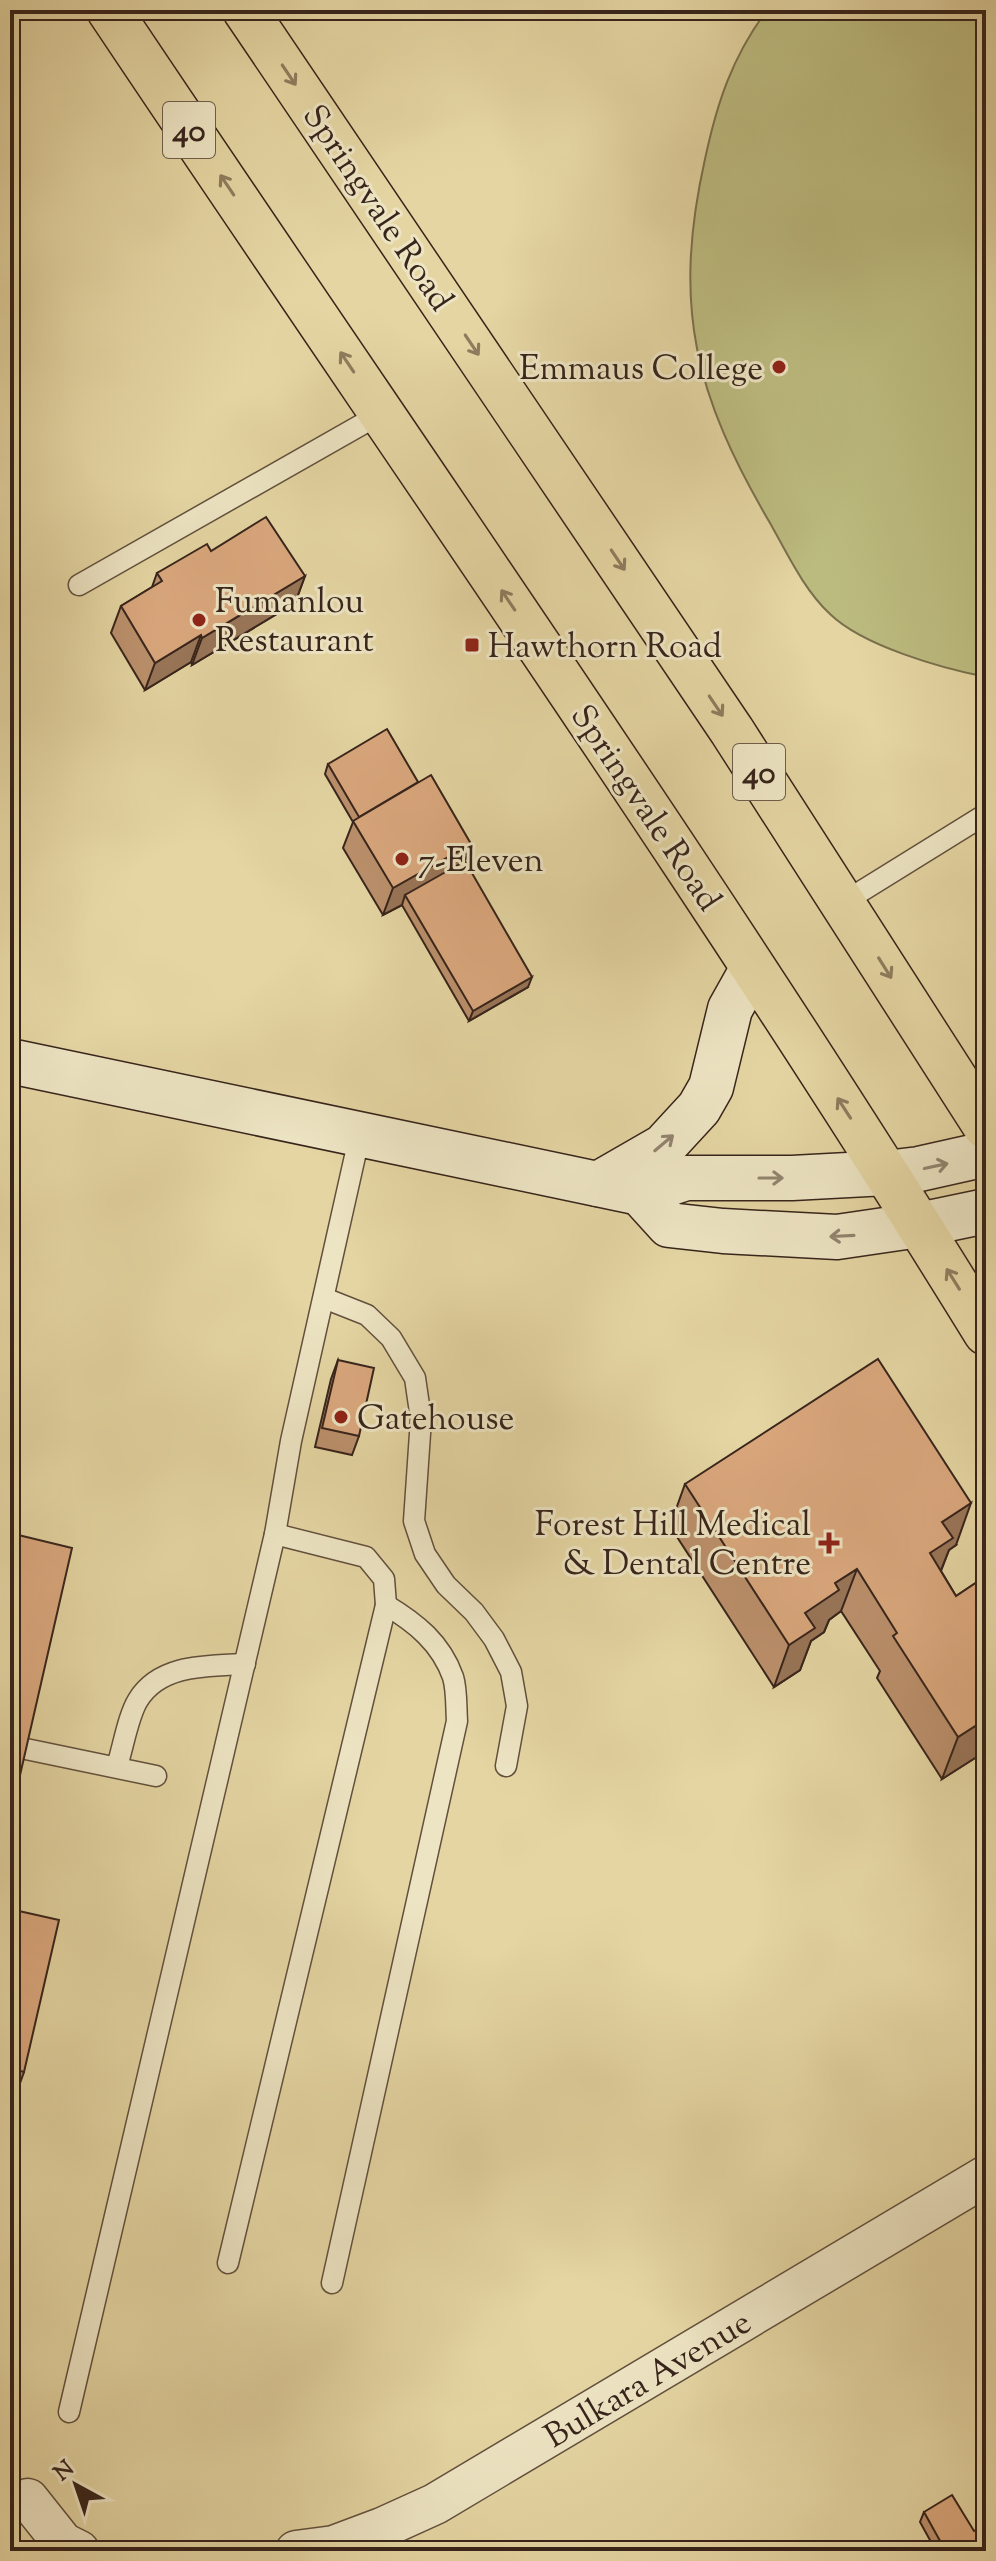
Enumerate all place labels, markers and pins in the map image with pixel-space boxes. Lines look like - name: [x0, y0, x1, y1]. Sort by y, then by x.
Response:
- place label: Emmaus College: [519, 346, 763, 395]
- marker: Emmaus College: [770, 358, 788, 376]
- place label: Fumanlou Restaurant: [215, 579, 374, 667]
- marker: Fumanlou Restaurant: [190, 611, 208, 629]
- place label: Hawthorn Road: [488, 624, 722, 673]
- marker: Hawthorn Road: [463, 636, 481, 654]
- place label: 7-Eleven: [418, 838, 544, 887]
- marker: 7-Eleven: [393, 850, 411, 868]
- place label: Gatehouse: [357, 1396, 514, 1445]
- marker: Gatehouse: [332, 1408, 350, 1426]
- place label: Forest Hill Medical & Dental Centre: [535, 1502, 811, 1590]
- marker: Forest Hill Medical & Dental Centre: [818, 1532, 840, 1554]

